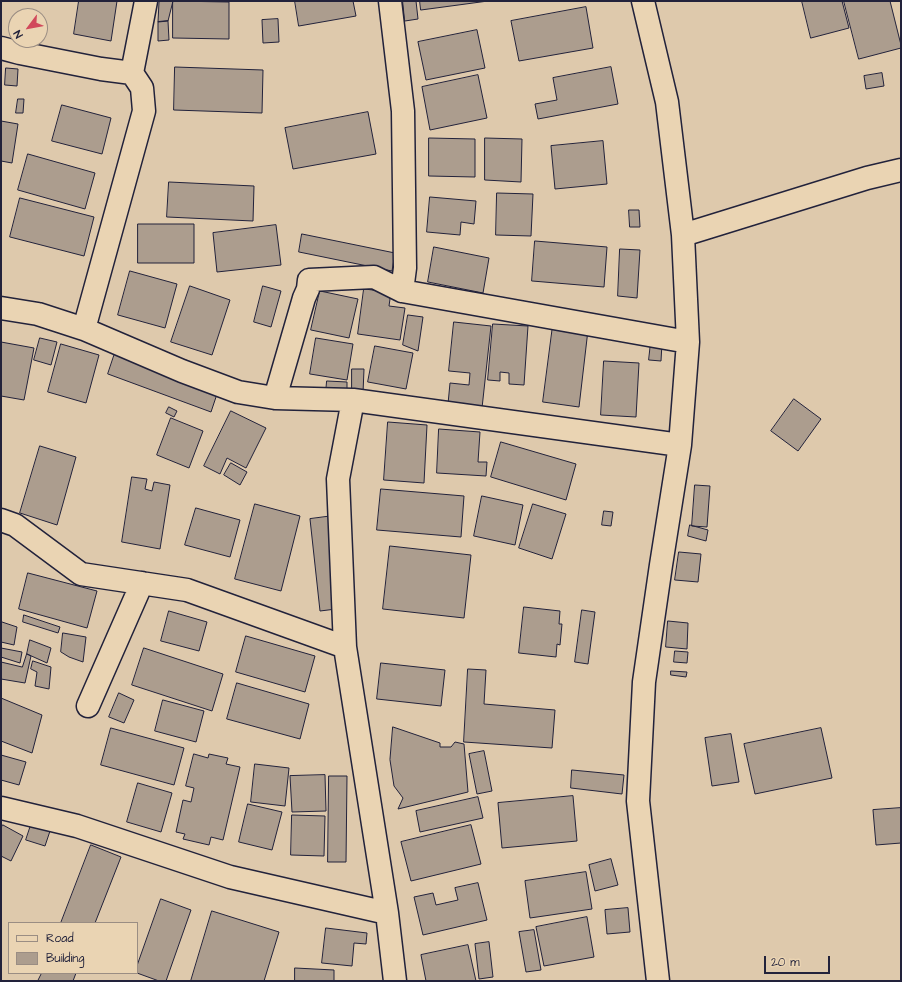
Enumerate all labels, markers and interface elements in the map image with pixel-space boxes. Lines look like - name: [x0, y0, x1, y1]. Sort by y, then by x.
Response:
- north arrow: [8, 8, 48, 48]
- text: N: [10, 27, 26, 41]
- legend: [8, 922, 138, 974]
- text: Road: [46, 930, 74, 947]
- scale bar: [766, 948, 832, 974]
- text: Building: [46, 950, 84, 967]
- text: 20 m: [771, 954, 800, 971]

